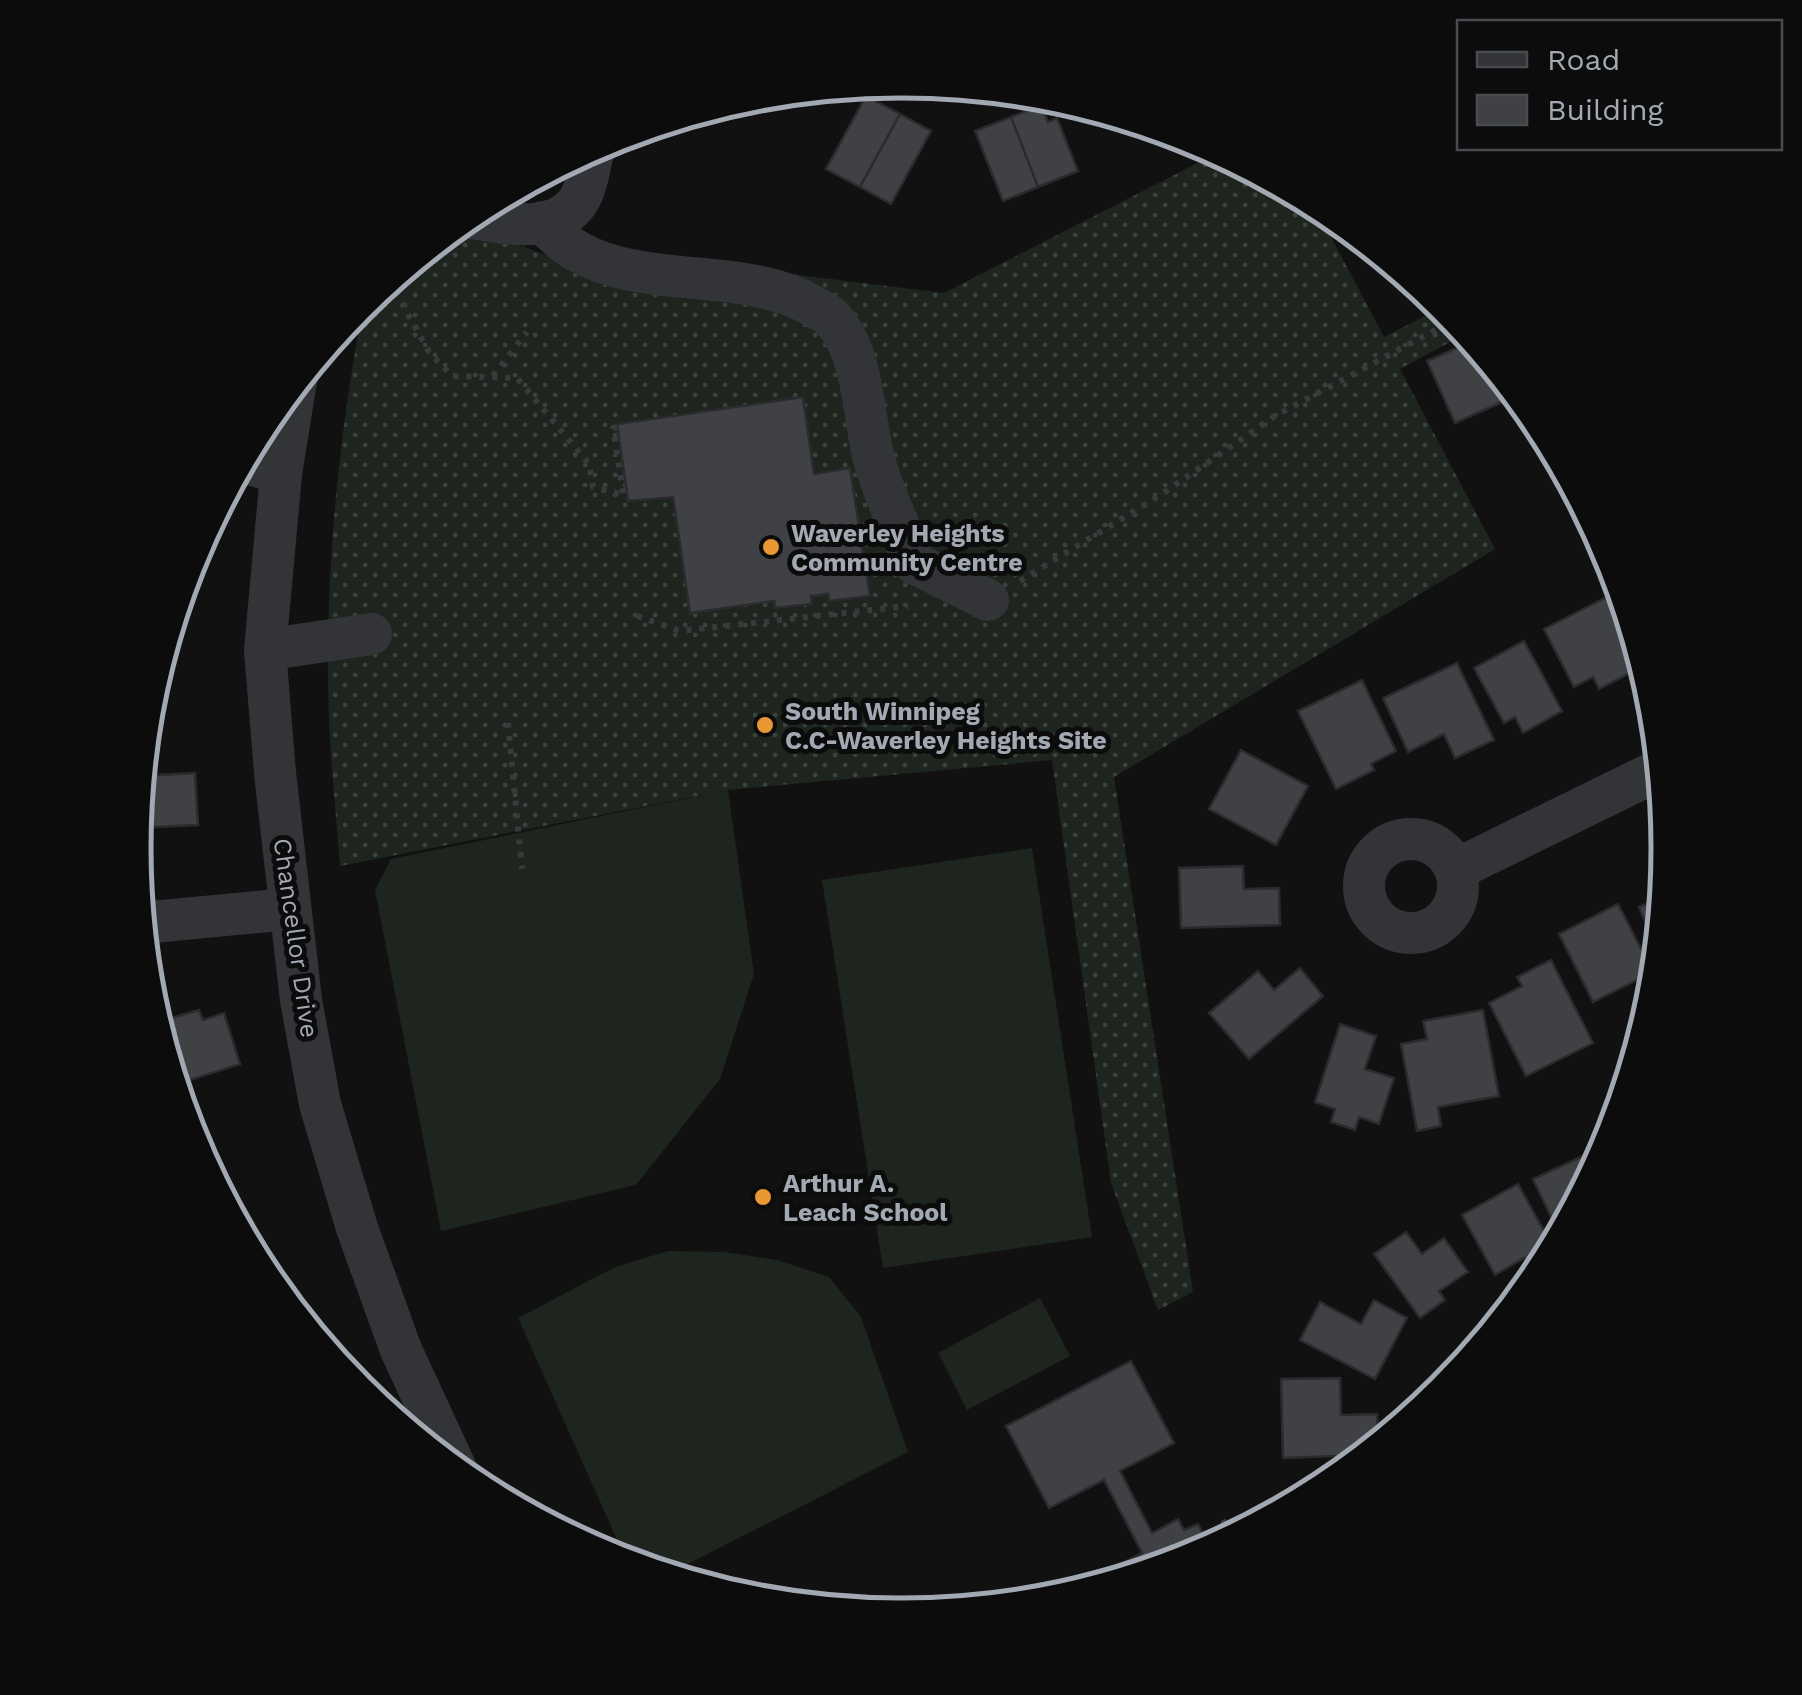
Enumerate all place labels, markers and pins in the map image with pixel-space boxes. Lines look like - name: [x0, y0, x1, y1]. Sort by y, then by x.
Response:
- place label: Waverley Heights Community Centre: [791, 519, 1023, 577]
- marker: Waverley Heights Community Centre: [760, 536, 782, 558]
- place label: South Winnipeg C.C-Waverley Heights Site: [785, 697, 1107, 755]
- marker: South Winnipeg C.C-Waverley Heights Site: [754, 714, 776, 736]
- place label: Arthur A. Leach School: [783, 1169, 948, 1227]
- marker: Arthur A. Leach School: [752, 1186, 774, 1208]

